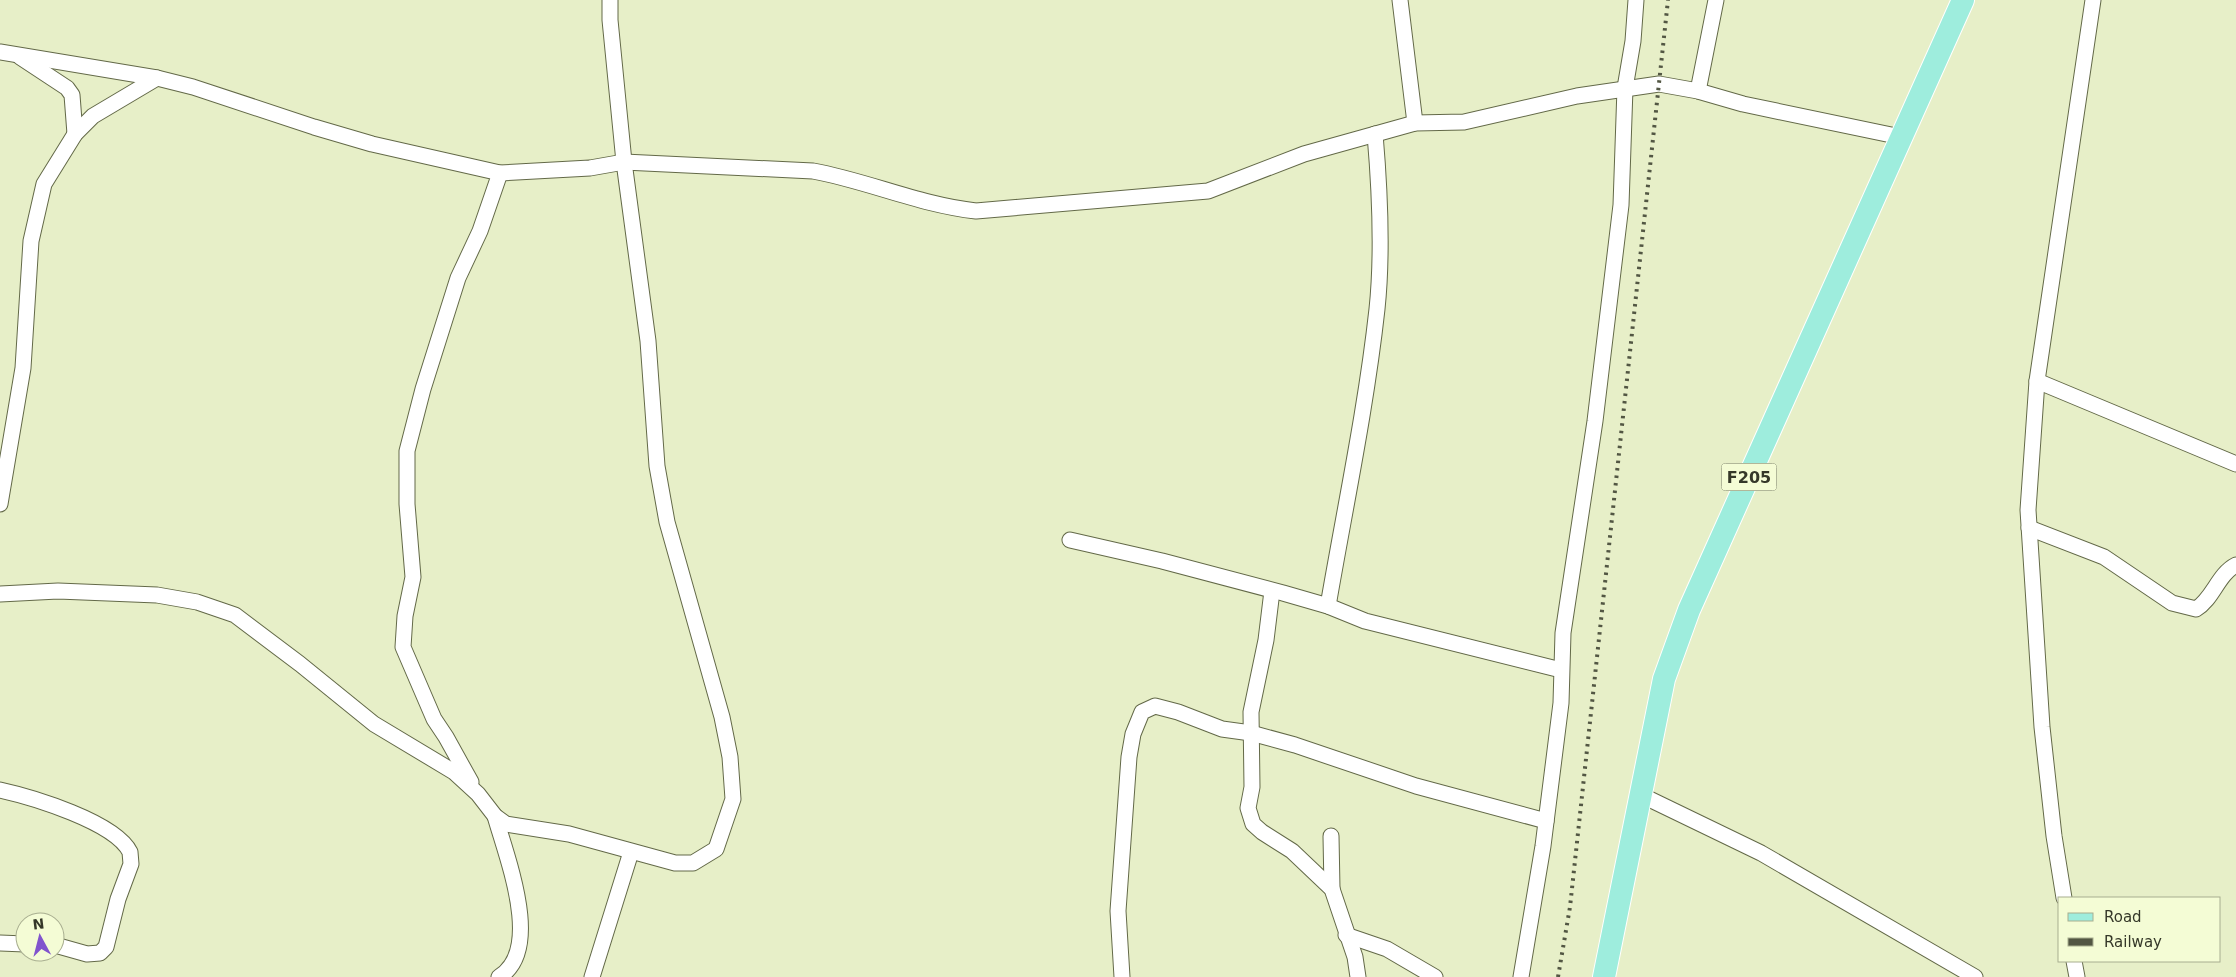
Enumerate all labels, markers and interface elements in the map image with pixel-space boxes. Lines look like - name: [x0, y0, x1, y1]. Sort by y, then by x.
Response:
- road number: F205: [1722, 464, 1776, 491]
- legend: [2058, 897, 2221, 962]
- text: Road: [2104, 908, 2142, 926]
- north arrow: [15, 912, 65, 962]
- text: N: [32, 915, 45, 933]
- text: Railway: [2104, 933, 2162, 951]

